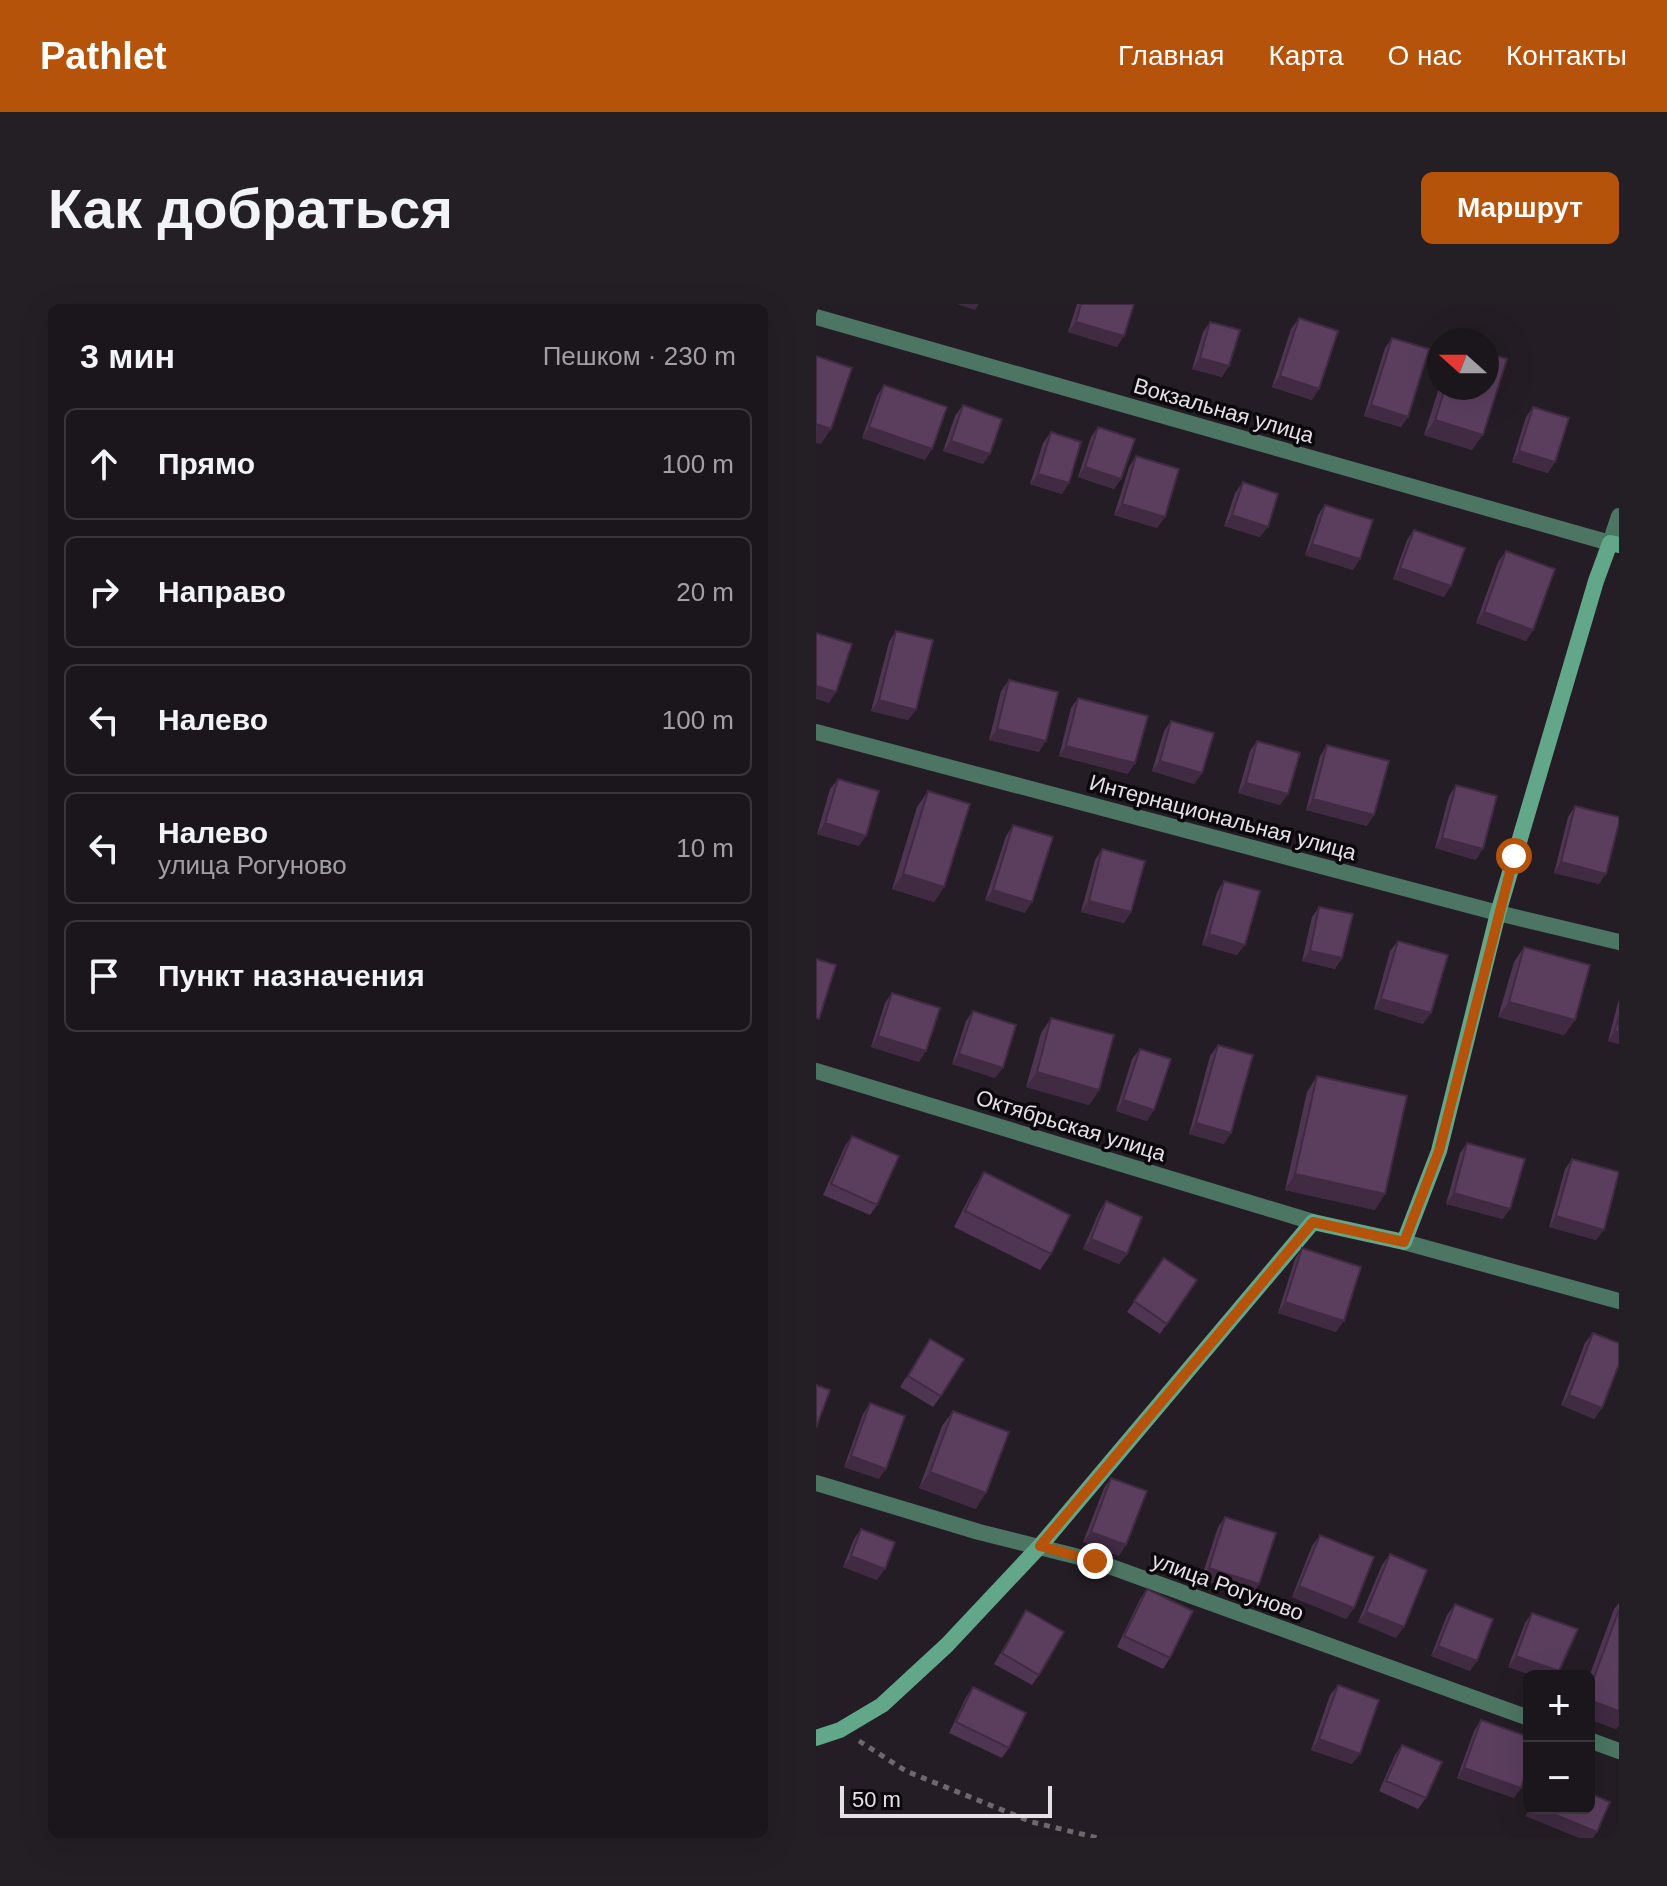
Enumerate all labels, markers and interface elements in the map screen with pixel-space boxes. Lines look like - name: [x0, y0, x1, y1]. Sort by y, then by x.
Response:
- text: Pathlet: [40, 35, 167, 77]
- text: Главная: [1118, 40, 1225, 71]
- text: Карта: [1269, 40, 1343, 71]
- text: О нас: [1387, 40, 1462, 71]
- text: Контакты: [1506, 40, 1627, 71]
- button: Маршрут: [1421, 172, 1619, 244]
- text: Как добраться: [48, 177, 453, 240]
- north arrow: [1427, 328, 1499, 400]
- text: 3 мин: [80, 337, 175, 375]
- text: Пешком · 230 m: [543, 341, 736, 371]
- street label: Вокзальная улица: [1131, 373, 1318, 448]
- icon: ahead: [82, 442, 126, 486]
- text: Прямо: [158, 447, 255, 480]
- text: 100 m: [662, 449, 734, 479]
- icon: right: [82, 570, 126, 614]
- text: Направо: [158, 575, 286, 608]
- text: 20 m: [676, 577, 734, 607]
- icon: left: [82, 698, 126, 742]
- text: Налево: [158, 703, 268, 736]
- text: 100 m: [662, 705, 734, 735]
- street label: Интернациональная улица: [1087, 770, 1360, 865]
- text: Налево: [158, 816, 268, 849]
- icon: left: [82, 826, 126, 870]
- text: 10 m: [676, 833, 734, 863]
- route start: [1496, 838, 1532, 874]
- text: улица Рогуново: [158, 850, 347, 880]
- icon: arrive: [82, 954, 126, 998]
- text: Пункт назначения: [158, 959, 425, 992]
- street label: Октябрьская улица: [973, 1085, 1169, 1166]
- route end: [1077, 1543, 1113, 1579]
- street label: улица Рогуново: [1149, 1547, 1307, 1626]
- map controls: [1523, 1670, 1595, 1814]
- button: +: [1523, 1670, 1595, 1742]
- button: −: [1523, 1742, 1595, 1814]
- scale bar: [840, 1782, 1052, 1818]
- text: 50 m: [852, 1787, 901, 1812]

